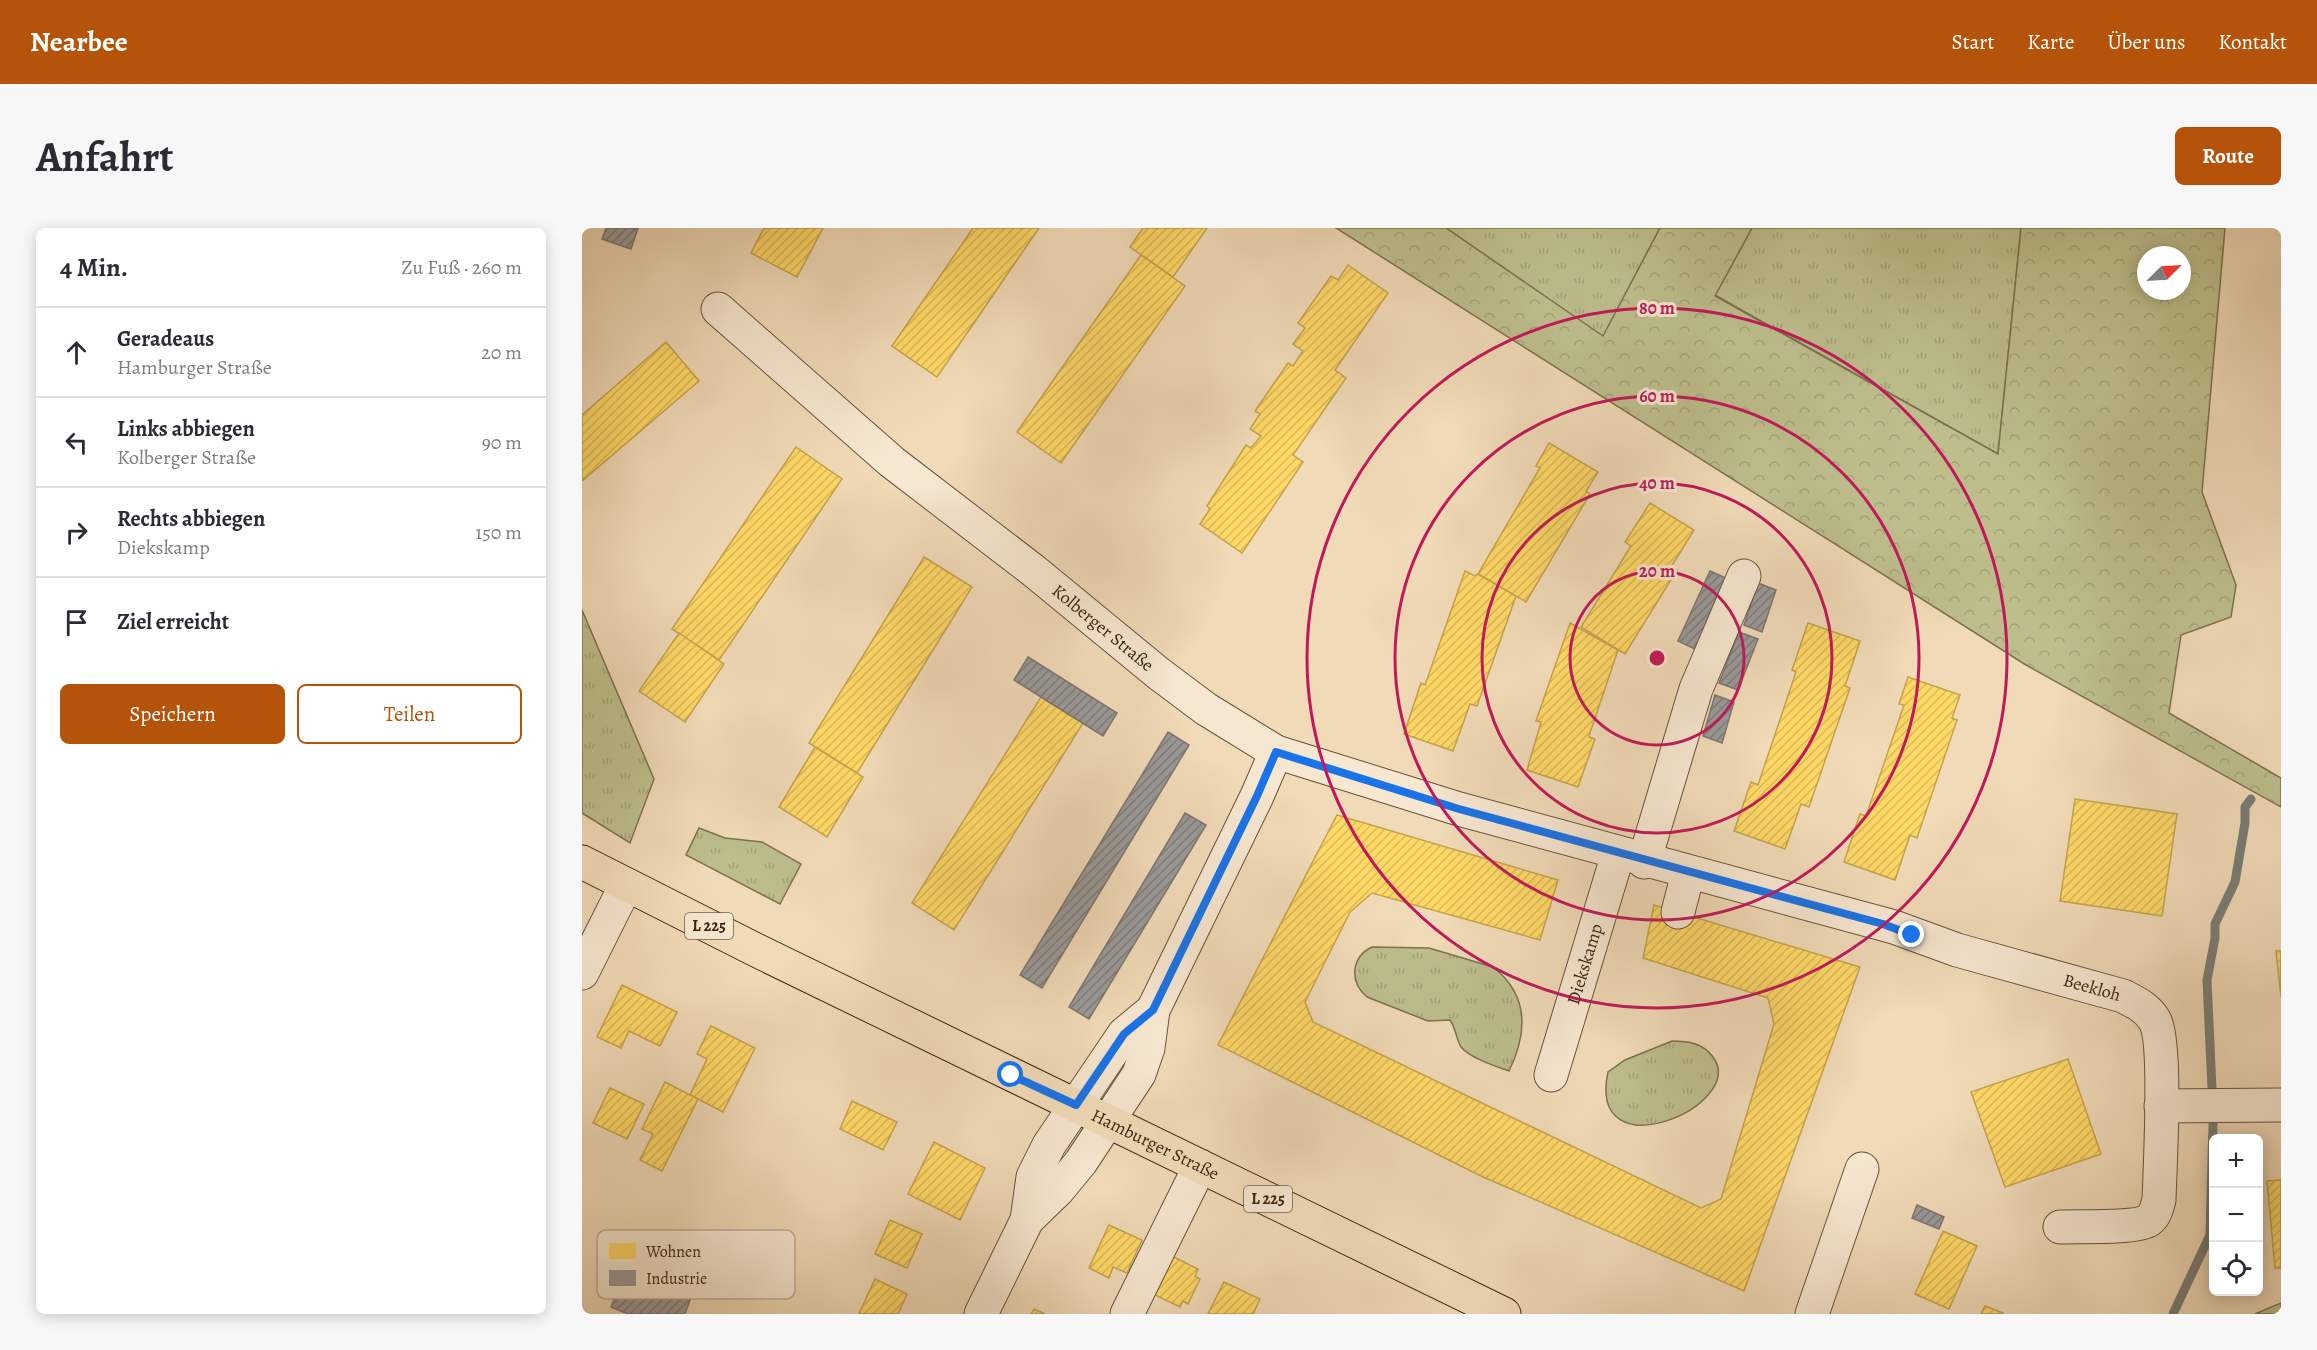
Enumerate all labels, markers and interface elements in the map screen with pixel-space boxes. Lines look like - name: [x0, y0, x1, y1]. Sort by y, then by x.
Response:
- text: Nearbee: [30, 23, 128, 61]
- text: Start: [1952, 28, 1994, 56]
- text: Karte: [2027, 28, 2075, 56]
- text: Über uns: [2108, 28, 2185, 56]
- text: Kontakt: [2218, 28, 2287, 56]
- button: Route: [2175, 127, 2281, 185]
- text: Anfahrt: [36, 128, 173, 185]
- north arrow: [2137, 246, 2191, 300]
- text: 4 Min.: [60, 250, 128, 285]
- text: Zu Fuß · 260 m: [401, 254, 522, 281]
- text: 80 m: [1639, 296, 1675, 320]
- text: Geradeaus: [117, 324, 214, 354]
- icon: ahead: [60, 336, 93, 369]
- text: 20 m: [481, 339, 522, 366]
- text: Hamburger Straße: [117, 354, 272, 381]
- text: 60 m: [1639, 384, 1675, 408]
- text: Links abbiegen: [117, 414, 255, 444]
- icon: left: [60, 426, 93, 459]
- text: 90 m: [482, 429, 522, 456]
- text: Kolberger Straße: [117, 444, 256, 471]
- text: 40 m: [1639, 471, 1675, 495]
- text: Rechts abbiegen: [117, 504, 265, 534]
- icon: right: [60, 516, 93, 549]
- text: 150 m: [475, 519, 522, 546]
- text: Diekskamp: [117, 534, 210, 561]
- text: 20 m: [1639, 559, 1675, 583]
- street label: Kolberger Straße: [1047, 579, 1159, 677]
- icon: arrive: [60, 606, 93, 639]
- text: Ziel erreicht: [117, 607, 229, 637]
- centre of rings: [1647, 648, 1667, 668]
- button: Speichern: [60, 684, 285, 744]
- button: Teilen: [297, 684, 522, 744]
- road number: L 225: [685, 913, 733, 939]
- street label: Diekskamp: [1561, 921, 1608, 1007]
- route end: [1898, 921, 1924, 947]
- street label: Beekloh: [2061, 968, 2124, 1007]
- route start: [997, 1061, 1023, 1087]
- street label: Hamburger Straße: [1087, 1103, 1223, 1186]
- map controls: [2209, 1134, 2263, 1296]
- button: +: [2209, 1134, 2263, 1188]
- road number: L 225: [1244, 1186, 1292, 1212]
- button: −: [2209, 1188, 2263, 1242]
- legend: [597, 1230, 795, 1299]
- text: Wohnen: [645, 1241, 701, 1263]
- button: locate: [2209, 1242, 2263, 1296]
- text: Industrie: [646, 1268, 707, 1290]

